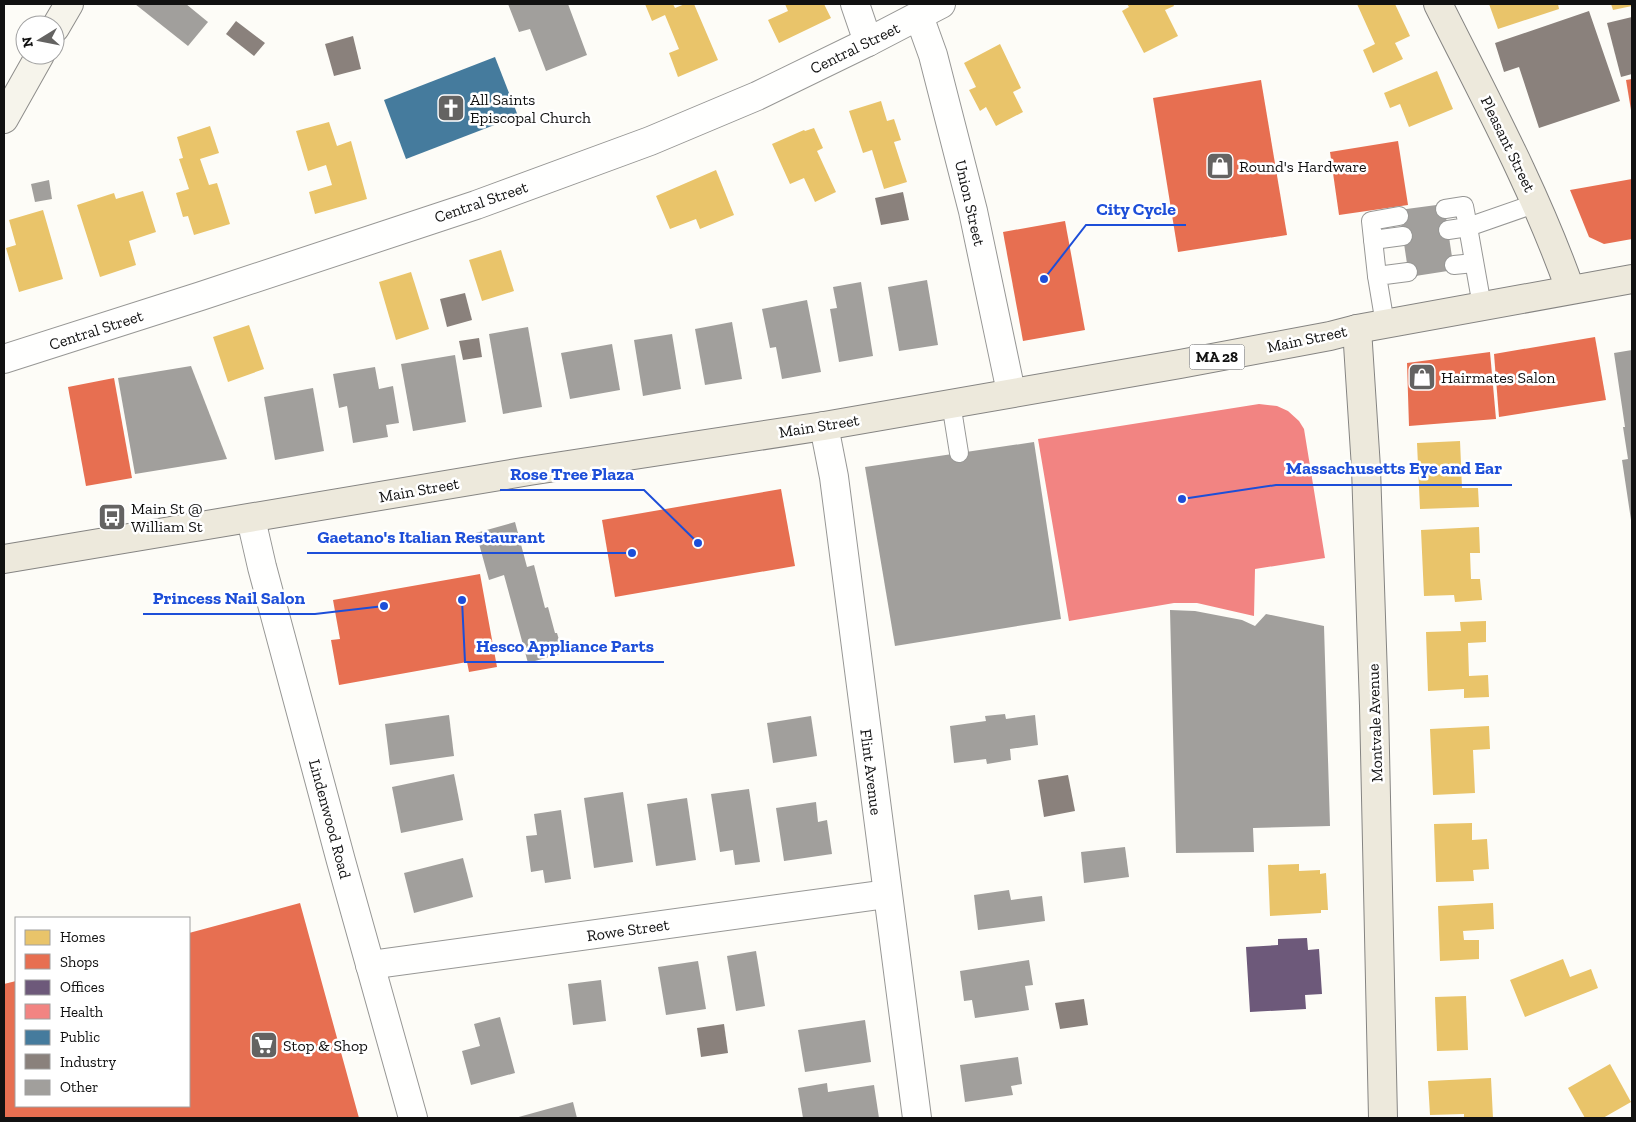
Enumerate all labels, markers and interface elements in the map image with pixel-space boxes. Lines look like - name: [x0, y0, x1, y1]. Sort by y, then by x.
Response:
- north arrow: [15, 15, 65, 65]
- street label: Central Street: [807, 18, 903, 78]
- text: N: [18, 35, 37, 49]
- place label: All Saints Episcopal Church: [470, 90, 591, 127]
- church icon: All Saints Episcopal Church: [436, 93, 466, 123]
- street label: Pleasant Street: [1477, 93, 1539, 195]
- shop icon: Round's Hardware: [1205, 151, 1235, 181]
- place label: Round's Hardware: [1239, 157, 1367, 176]
- street label: Union Street: [951, 158, 989, 248]
- street label: Central Street: [432, 177, 530, 227]
- callout: City Cycle: [1086, 192, 1186, 225]
- text: City Cycle: [1096, 198, 1176, 220]
- street label: Central Street: [47, 306, 145, 354]
- street label: Main Street: [1265, 321, 1349, 357]
- road number: MA 28: [1190, 344, 1244, 370]
- shop icon: Hairmates Salon: [1407, 362, 1437, 392]
- place label: Hairmates Salon: [1441, 368, 1556, 387]
- street label: Main Street: [777, 410, 861, 442]
- callout: Massachusetts Eye and Ear: [1276, 452, 1512, 485]
- callout: Rose Tree Plaza: [500, 457, 644, 490]
- text: Massachusetts Eye and Ear: [1286, 457, 1502, 479]
- text: Rose Tree Plaza: [510, 463, 634, 485]
- street label: Main Street: [377, 474, 461, 506]
- place label: Main St @ William St: [131, 499, 203, 536]
- bus stop icon: Main St @ William St: [97, 502, 127, 532]
- callout: Gaetano's Italian Restaurant: [307, 520, 555, 553]
- text: Gaetano's Italian Restaurant: [317, 526, 546, 548]
- callout: Princess Nail Salon: [143, 581, 315, 614]
- text: Princess Nail Salon: [153, 587, 306, 609]
- callout: Hesco Appliance Parts: [465, 629, 664, 662]
- text: Hesco Appliance Parts: [476, 635, 654, 657]
- street label: Montvale Avenue: [1363, 663, 1387, 783]
- street label: Flint Avenue: [856, 728, 886, 816]
- street label: Lindenwood Road: [305, 757, 355, 881]
- street label: Rowe Street: [586, 915, 671, 945]
- legend: [15, 917, 190, 1107]
- text: Homes: [60, 928, 105, 946]
- text: Shops: [60, 953, 99, 971]
- text: Offices: [60, 978, 104, 996]
- text: Health: [60, 1003, 104, 1021]
- text: Public: [60, 1028, 100, 1046]
- supermarket icon: Stop & Shop: [249, 1030, 279, 1060]
- place label: Stop & Shop: [283, 1036, 368, 1055]
- text: Industry: [60, 1053, 117, 1071]
- text: Other: [60, 1078, 98, 1096]

